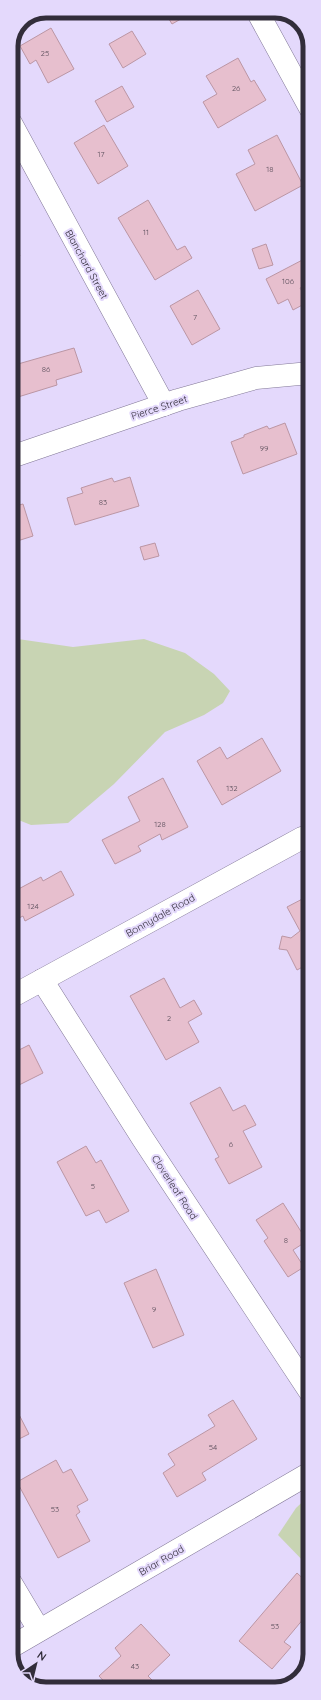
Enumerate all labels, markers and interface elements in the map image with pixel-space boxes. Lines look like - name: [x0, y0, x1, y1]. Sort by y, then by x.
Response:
- house number: 25: [41, 48, 49, 58]
- house number: 26: [232, 83, 241, 93]
- house number: 17: [97, 149, 105, 159]
- house number: 18: [266, 164, 274, 174]
- street label: Blanchard Street: [62, 227, 111, 302]
- house number: 11: [143, 227, 149, 237]
- house number: 106: [282, 276, 295, 286]
- house number: 7: [193, 312, 197, 322]
- house number: 86: [42, 364, 51, 374]
- street label: Pierce Street: [129, 392, 189, 423]
- house number: 99: [260, 443, 269, 453]
- house number: 83: [99, 497, 107, 507]
- house number: 132: [226, 783, 238, 793]
- house number: 128: [154, 819, 166, 829]
- street label: Bonnydale Road: [123, 891, 197, 940]
- house number: 124: [27, 901, 39, 911]
- house number: 2: [167, 1013, 172, 1023]
- house number: 6: [229, 1139, 234, 1149]
- street label: Cloverleaf Road: [149, 1152, 200, 1222]
- house number: 5: [91, 1181, 95, 1191]
- house number: 8: [284, 1235, 288, 1245]
- house number: 9: [152, 1304, 157, 1314]
- house number: 54: [209, 1442, 217, 1452]
- house number: 53: [51, 1504, 59, 1514]
- street label: Briar Road: [136, 1542, 186, 1579]
- house number: 53: [271, 1621, 279, 1631]
- north arrow: [16, 1644, 56, 1684]
- text: N: [34, 1648, 49, 1664]
- house number: 43: [131, 1661, 139, 1671]

